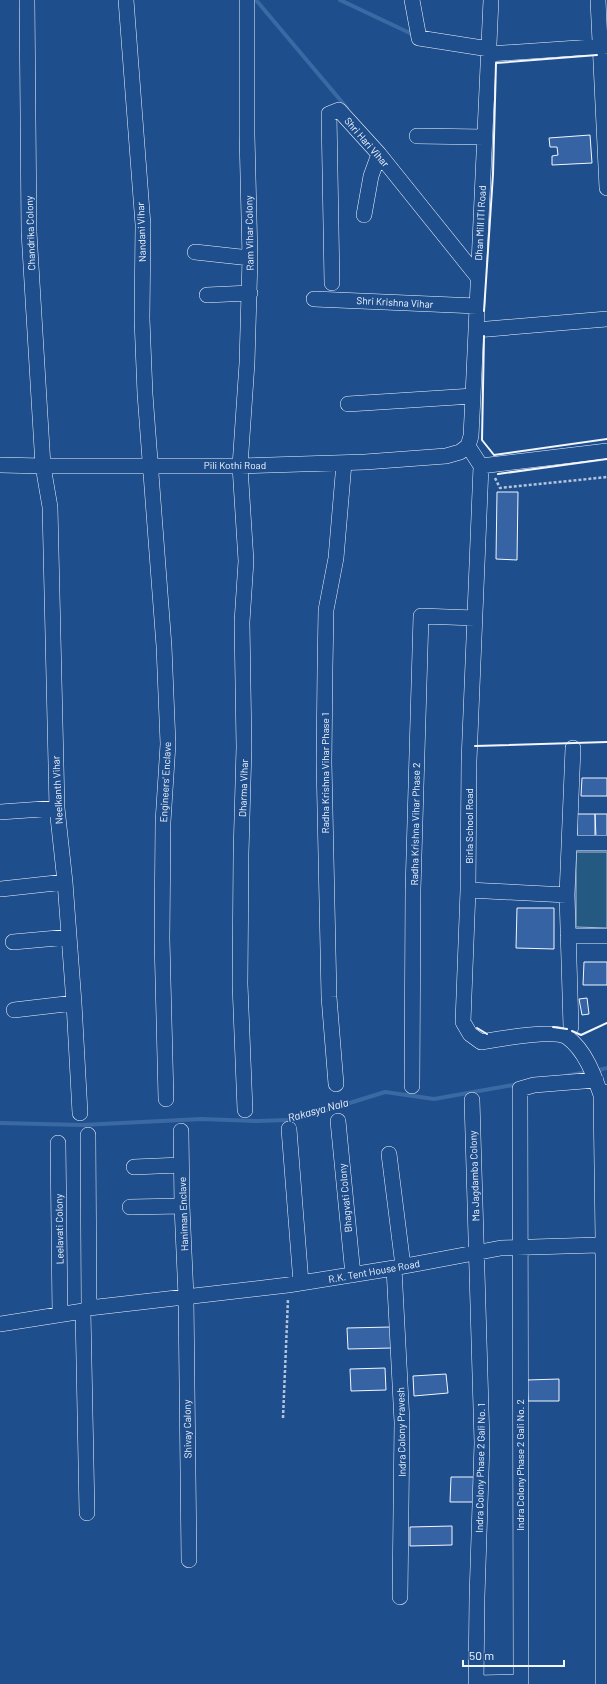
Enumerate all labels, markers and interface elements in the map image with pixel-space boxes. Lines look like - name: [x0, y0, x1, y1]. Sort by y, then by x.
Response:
- street label: Shri Hari Vihar: [342, 115, 392, 170]
- street label: Dhan Mill ITI Road: [472, 185, 488, 261]
- street label: Chandrika Colony: [23, 195, 37, 271]
- street label: Ram Vihar Colony: [242, 195, 256, 271]
- street label: Nandani Vihar: [134, 201, 148, 262]
- street label: Shri Krishna Vihar: [356, 294, 434, 310]
- street label: Pili Kothi Road: [204, 459, 266, 471]
- street label: Radha Krishna Vihar Phase 1: [319, 713, 331, 833]
- street label: Engineers' Enclave: [157, 741, 173, 823]
- street label: Neelkanth Vihar: [49, 755, 65, 825]
- street label: Dharma Vihar: [236, 758, 250, 817]
- street label: Radha Krishna Vihar Phase 2: [408, 763, 422, 885]
- street label: Birla School Road: [463, 788, 475, 864]
- water label: Rakasya Nala: [286, 1095, 350, 1124]
- street label: Ma Jagdamba Colony: [466, 1130, 482, 1222]
- street label: Bhagvati Colony: [336, 1163, 354, 1233]
- street label: Haniman Enclave: [176, 1177, 190, 1251]
- street label: Leelavati Colony: [52, 1193, 66, 1264]
- street label: R.K. Tent House Road: [327, 1257, 421, 1285]
- street label: Indra Colony Pravesh: [394, 1387, 408, 1477]
- street label: Shivay Calony: [180, 1399, 194, 1459]
- street label: Indra Colony Phase 2 Gali No. 2: [514, 1399, 526, 1531]
- street label: Indra Colony Phase 2 Gali No. 1: [473, 1403, 487, 1533]
- scale bar: [463, 1642, 564, 1668]
- text: 50 m: [469, 1648, 494, 1662]

